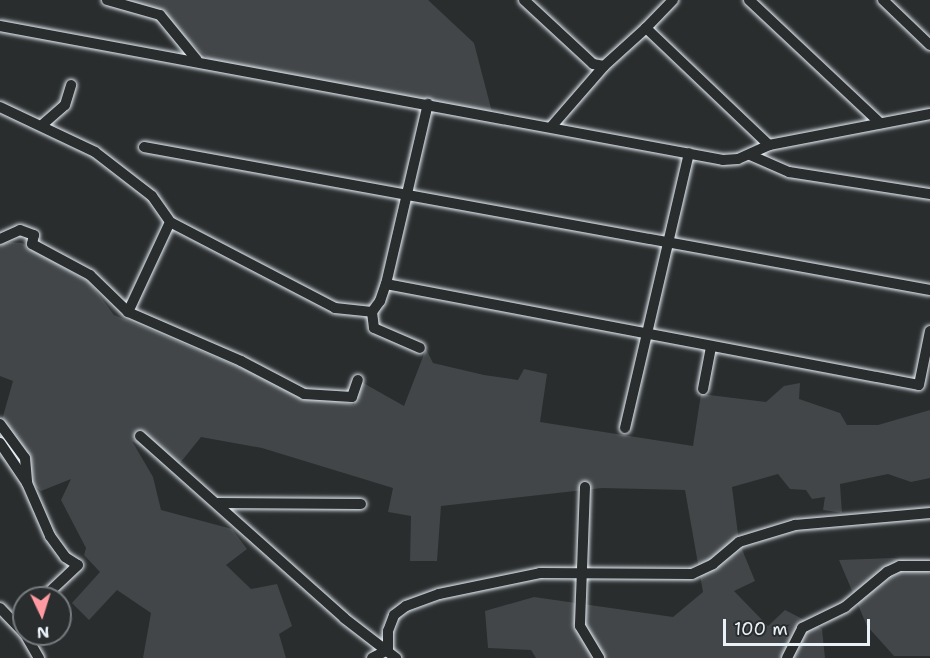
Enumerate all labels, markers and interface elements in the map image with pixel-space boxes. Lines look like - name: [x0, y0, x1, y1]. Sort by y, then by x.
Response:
- north arrow: [12, 586, 72, 646]
- scale bar: [726, 607, 873, 645]
- text: 100 m: [734, 617, 788, 641]
- text: N: [36, 622, 50, 643]

